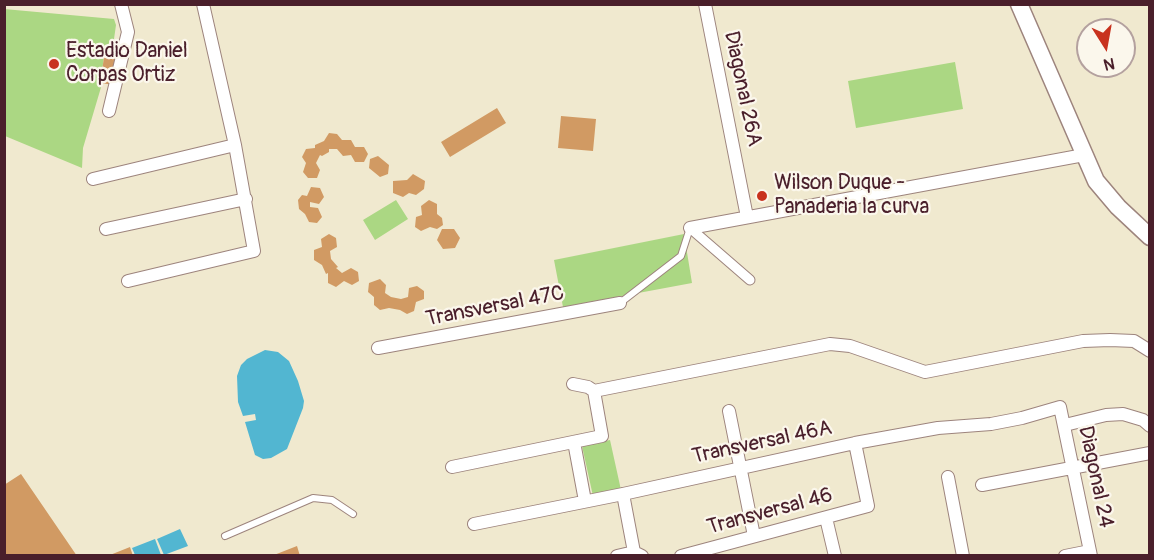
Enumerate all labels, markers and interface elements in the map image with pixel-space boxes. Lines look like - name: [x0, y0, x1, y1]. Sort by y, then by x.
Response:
- north arrow: [1076, 18, 1136, 78]
- street label: Diagonal 26A: [718, 29, 766, 149]
- place label: Estadio Daniel Corpas Ortiz: [66, 39, 188, 89]
- text: N: [1102, 53, 1116, 75]
- marker: Estadio Daniel Corpas Ortiz: [47, 57, 61, 71]
- place label: Wilson Duque - Panaderia la curva: [774, 171, 929, 221]
- marker: Wilson Duque - Panaderia la curva: [755, 189, 769, 203]
- street label: Transversal 47C: [424, 281, 566, 333]
- street label: Transversal 46A: [690, 416, 834, 470]
- street label: Diagonal 24: [1072, 424, 1118, 530]
- street label: Transversal 46: [704, 483, 836, 541]

